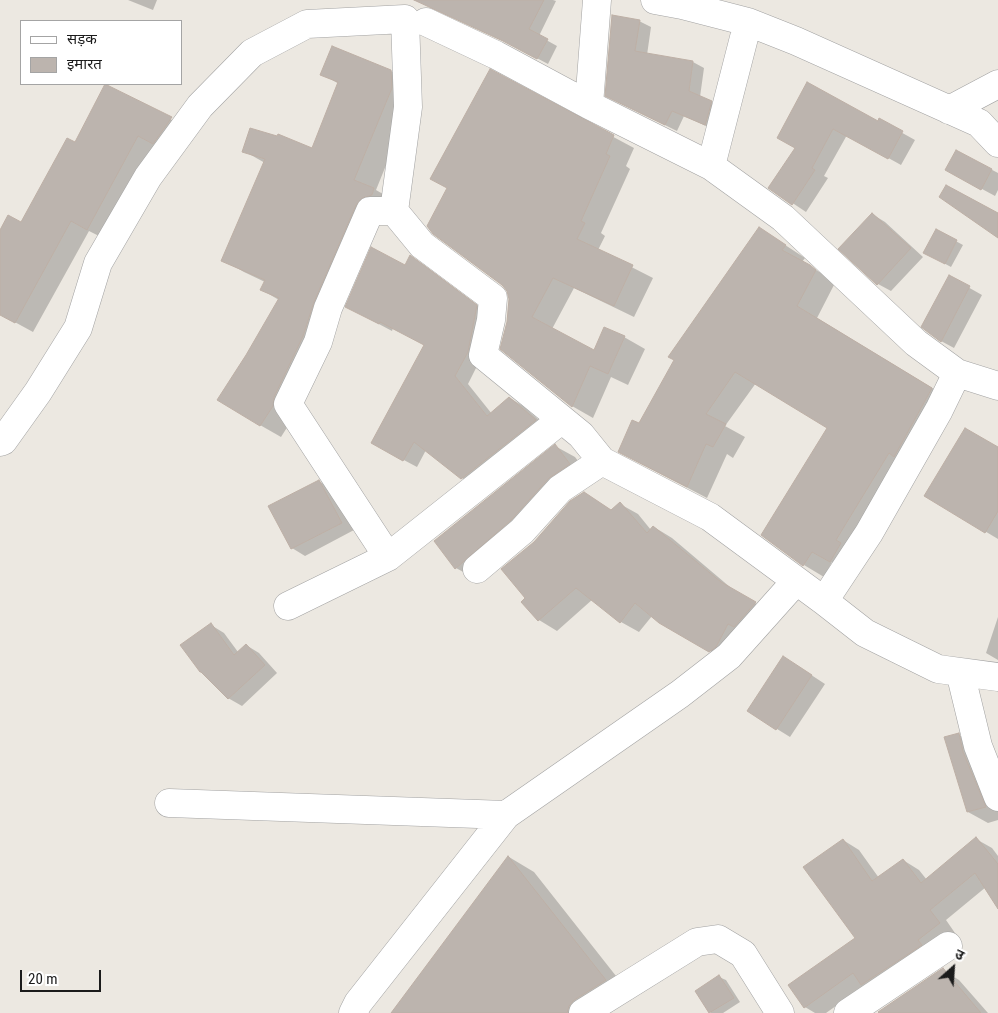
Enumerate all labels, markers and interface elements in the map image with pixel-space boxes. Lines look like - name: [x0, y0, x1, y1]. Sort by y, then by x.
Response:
- legend: [20, 20, 182, 85]
- text: सड़क: [67, 30, 97, 48]
- text: इमारत: [67, 55, 102, 73]
- north arrow: [928, 943, 978, 993]
- text: उ: [952, 946, 967, 964]
- scale bar: [22, 960, 104, 992]
- text: 20 m: [28, 970, 58, 988]

